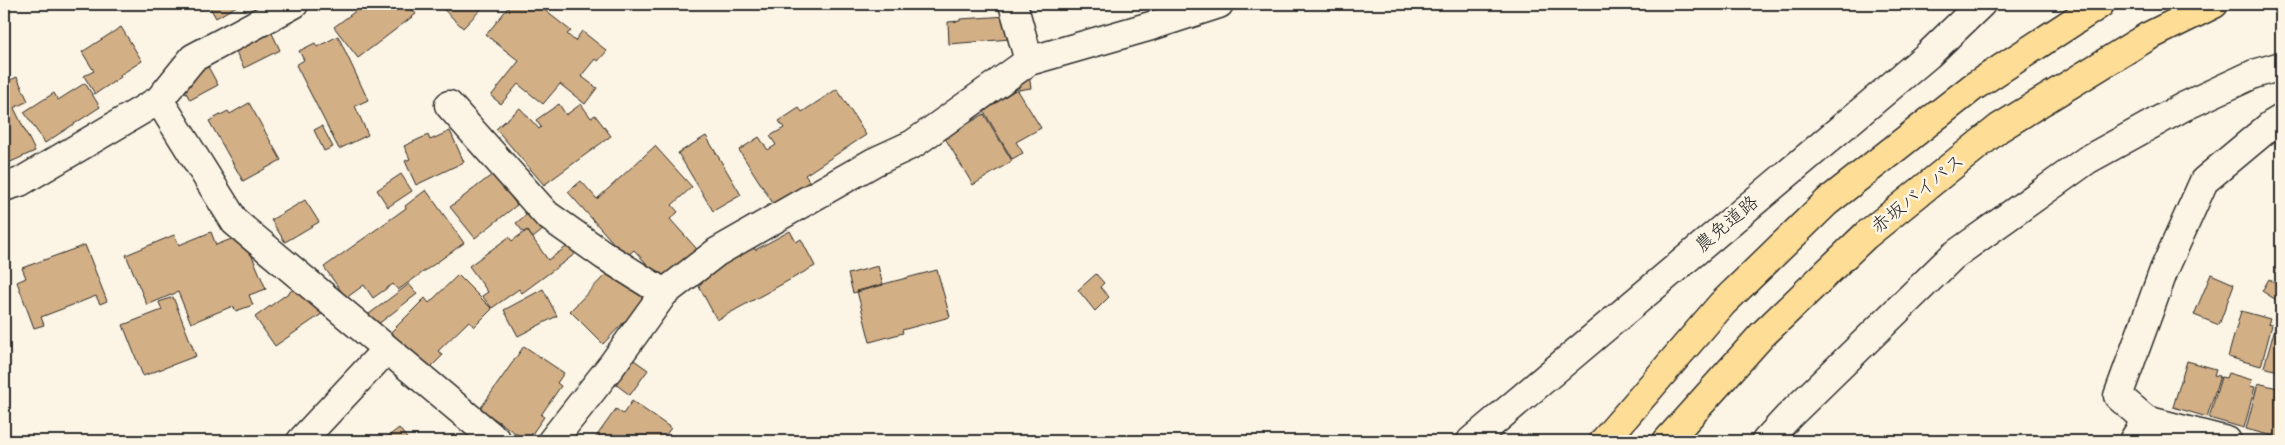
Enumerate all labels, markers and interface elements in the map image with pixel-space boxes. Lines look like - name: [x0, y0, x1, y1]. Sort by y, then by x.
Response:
- street label: 赤坂バイパス: [1866, 149, 1970, 239]
- street label: 農免道路: [1690, 190, 1764, 258]

